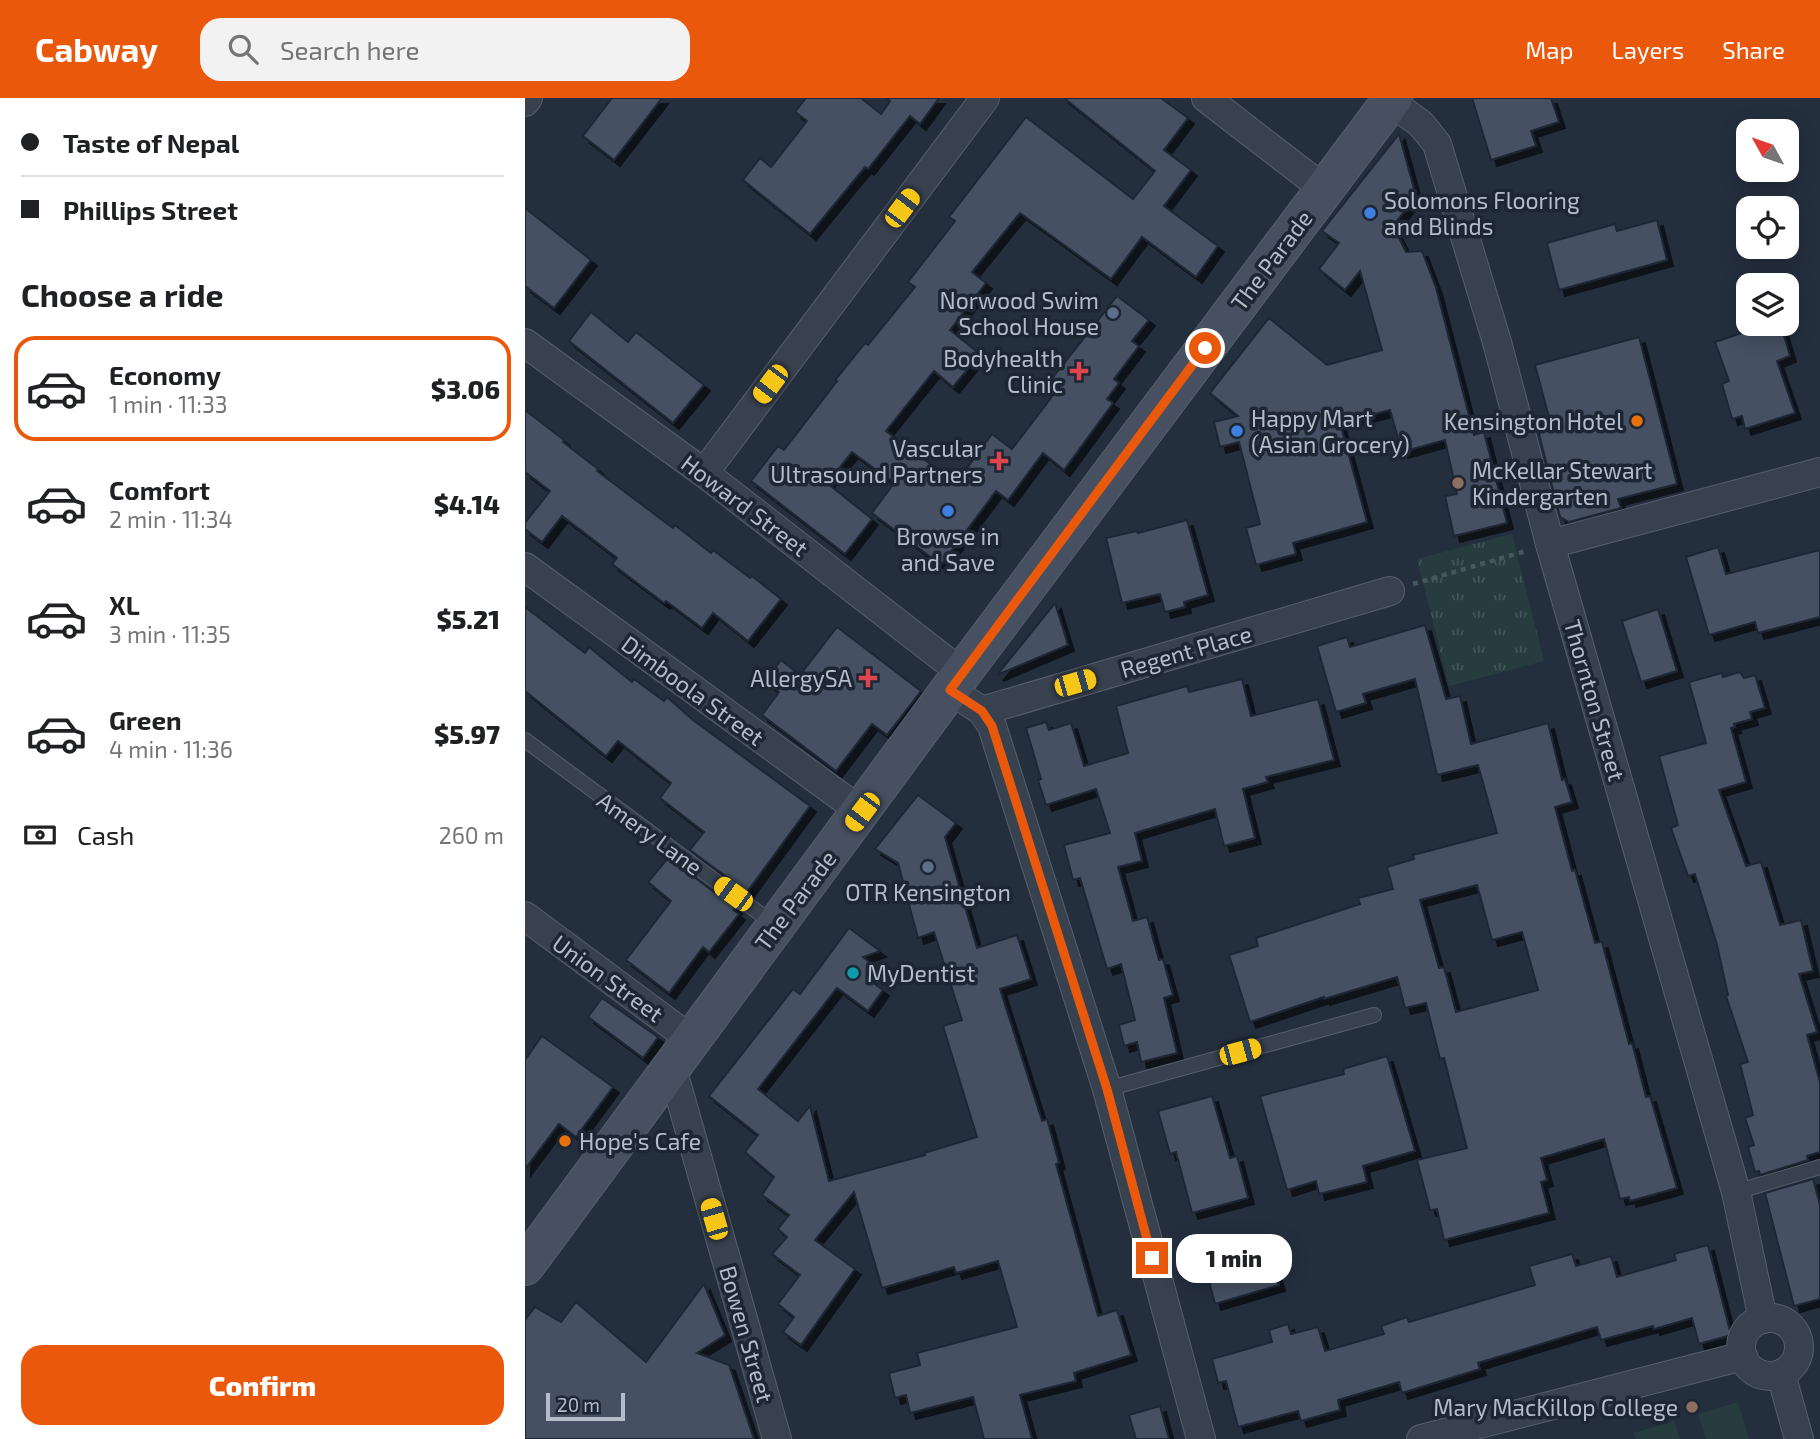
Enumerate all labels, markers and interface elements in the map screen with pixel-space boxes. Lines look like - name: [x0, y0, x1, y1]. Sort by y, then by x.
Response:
- search box: [200, 18, 690, 81]
- text: Cabway: [35, 29, 158, 69]
- icon: search: [224, 30, 262, 68]
- text: Search here: [280, 34, 420, 65]
- text: Map: [1525, 35, 1573, 64]
- text: Layers: [1611, 35, 1684, 64]
- text: Share: [1722, 35, 1785, 64]
- north arrow: [1736, 119, 1799, 182]
- map controls: [1736, 119, 1799, 336]
- text: Taste of Nepal: [63, 127, 239, 158]
- car: [881, 185, 924, 231]
- place label: Solomons Flooring and Blinds: [1384, 186, 1580, 240]
- text: Phillips Street: [63, 194, 238, 225]
- button: locate: [1736, 196, 1799, 259]
- street label: The Parade: [1224, 205, 1318, 315]
- marker: Solomons Flooring and Blinds: [1362, 205, 1378, 221]
- button: layers: [1736, 273, 1799, 336]
- text: Choose a ride: [21, 275, 224, 313]
- place label: Norwood Swim School House: [940, 286, 1099, 340]
- marker: Norwood Swim School House: [1105, 305, 1121, 321]
- route start: [1189, 332, 1221, 364]
- place label: Bodyhealth Clinic: [943, 344, 1063, 398]
- icon: car: [25, 357, 88, 420]
- text: Economy: [109, 359, 221, 390]
- car: [749, 361, 792, 407]
- marker: Bodyhealth Clinic: [1069, 361, 1089, 381]
- text: $3.06: [431, 373, 500, 404]
- text: 1 min · 11:33: [109, 390, 228, 418]
- place label: Happy Mart (Asian Grocery): [1251, 404, 1410, 458]
- place label: Kensington Hotel: [1444, 407, 1623, 435]
- marker: Kensington Hotel: [1629, 413, 1645, 429]
- marker: Happy Mart (Asian Grocery): [1229, 423, 1245, 439]
- place label: Vascular Ultrasound Partners: [770, 434, 983, 488]
- street label: Howard Street: [676, 448, 814, 562]
- marker: Vascular Ultrasound Partners: [989, 451, 1009, 471]
- place label: McKellar Stewart Kindergarten: [1472, 456, 1653, 510]
- icon: car: [25, 472, 88, 535]
- text: Comfort: [109, 474, 210, 505]
- marker: McKellar Stewart Kindergarten: [1450, 475, 1466, 491]
- text: $4.14: [434, 488, 500, 519]
- marker: Browse in and Save: [940, 503, 956, 519]
- text: 2 min · 11:34: [109, 505, 233, 533]
- place label: Browse in and Save: [896, 522, 1000, 576]
- icon: car: [25, 587, 88, 650]
- text: XL: [109, 589, 140, 620]
- text: $5.21: [436, 603, 500, 634]
- street label: Thornton Street: [1559, 616, 1631, 784]
- street label: Regent Place: [1117, 619, 1255, 683]
- text: 3 min · 11:35: [109, 620, 231, 648]
- street label: Dimboola Street: [616, 629, 770, 751]
- place label: AllergySA: [750, 664, 853, 692]
- car: [1052, 667, 1099, 699]
- marker: AllergySA: [858, 668, 878, 688]
- icon: car: [25, 702, 88, 765]
- text: Green: [109, 704, 182, 735]
- text: $5.97: [434, 718, 500, 749]
- text: 4 min · 11:36: [109, 735, 233, 763]
- street label: Amery Lane: [592, 786, 708, 880]
- car: [841, 789, 884, 835]
- icon: cash: [21, 816, 59, 854]
- text: Cash: [77, 819, 134, 850]
- text: 260 m: [439, 821, 504, 849]
- street label: The Parade: [748, 845, 842, 955]
- marker: OTR Kensington: [920, 859, 936, 875]
- car: [710, 873, 757, 915]
- place label: OTR Kensington: [845, 878, 1011, 906]
- street label: Union Street: [547, 929, 669, 1028]
- place label: MyDentist: [867, 959, 975, 987]
- marker: MyDentist: [845, 965, 861, 981]
- car: [1217, 1036, 1264, 1068]
- place label: Hope's Cafe: [579, 1127, 701, 1155]
- marker: Hope's Cafe: [557, 1133, 573, 1149]
- car: [699, 1196, 730, 1242]
- callout: 1 min: [1177, 1234, 1292, 1282]
- route end: [1136, 1242, 1168, 1274]
- text: 1 min: [1206, 1244, 1262, 1272]
- street label: Bowen Street: [714, 1262, 780, 1406]
- button: Confirm: [21, 1345, 504, 1425]
- scale bar: [546, 1390, 625, 1422]
- text: 20 m: [557, 1393, 600, 1416]
- place label: Mary MacKillop College: [1433, 1393, 1678, 1421]
- marker: Mary MacKillop College: [1684, 1399, 1700, 1415]

